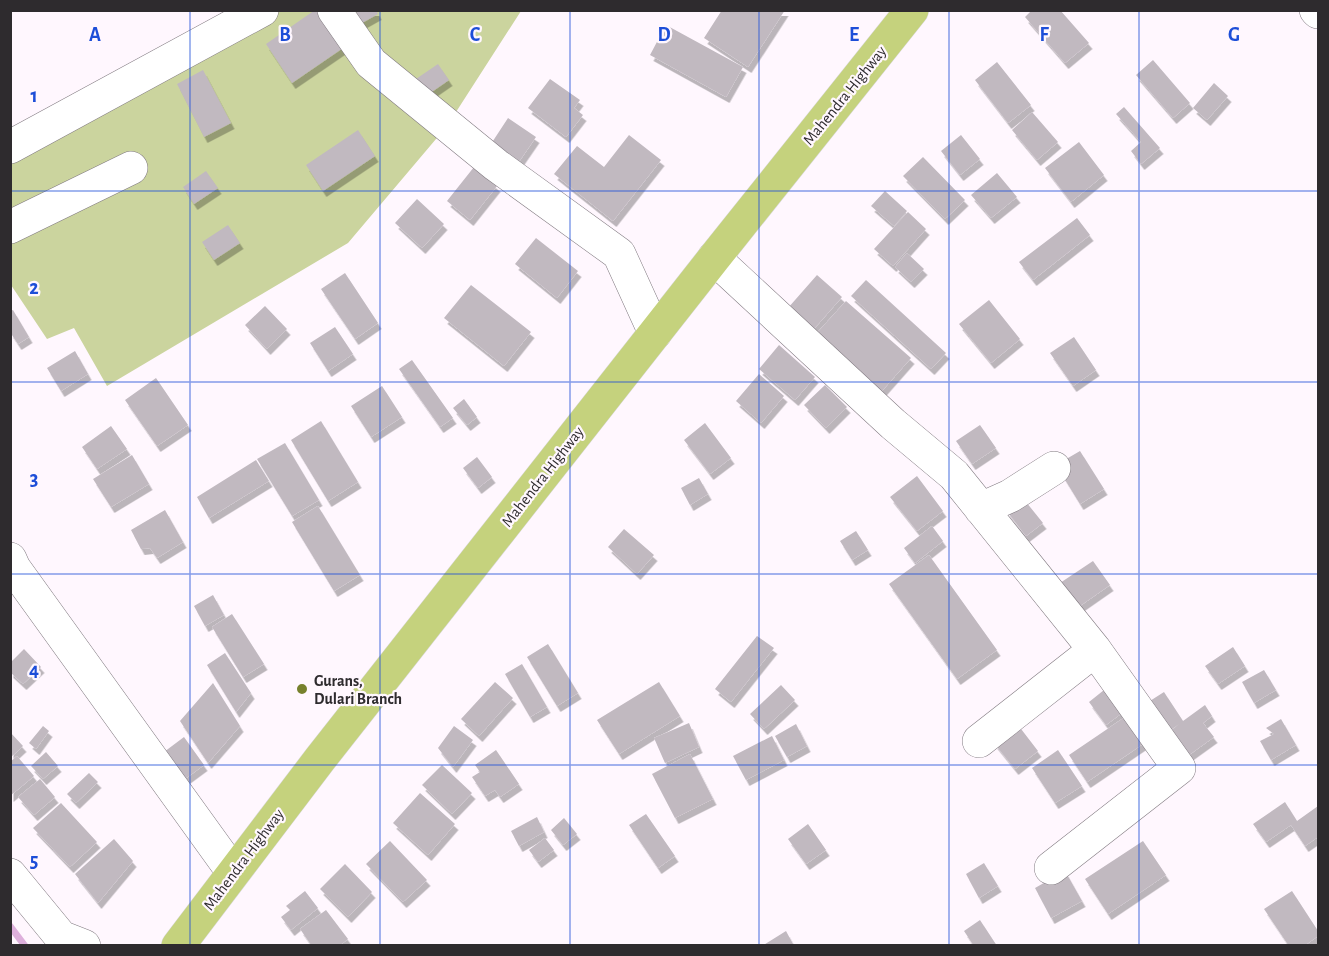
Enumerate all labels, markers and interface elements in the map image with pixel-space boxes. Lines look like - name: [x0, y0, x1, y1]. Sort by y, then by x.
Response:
- text: A: [89, 25, 101, 45]
- text: B: [279, 25, 291, 45]
- text: C: [470, 25, 481, 45]
- text: D: [657, 25, 671, 45]
- text: E: [849, 25, 859, 45]
- text: F: [1039, 25, 1049, 45]
- text: G: [1228, 25, 1240, 45]
- street label: Mahendra Highway: [800, 43, 890, 149]
- text: 1: [30, 86, 38, 106]
- text: 2: [29, 278, 39, 298]
- street label: Mahendra Highway: [499, 423, 588, 530]
- text: 3: [30, 469, 38, 489]
- text: 4: [29, 660, 39, 680]
- place label: Gurans, Dulari Branch: [314, 673, 402, 707]
- marker: Gurans, Dulari Branch: [295, 682, 309, 696]
- street label: Mahendra Highway: [201, 806, 288, 914]
- text: 5: [30, 851, 38, 871]

